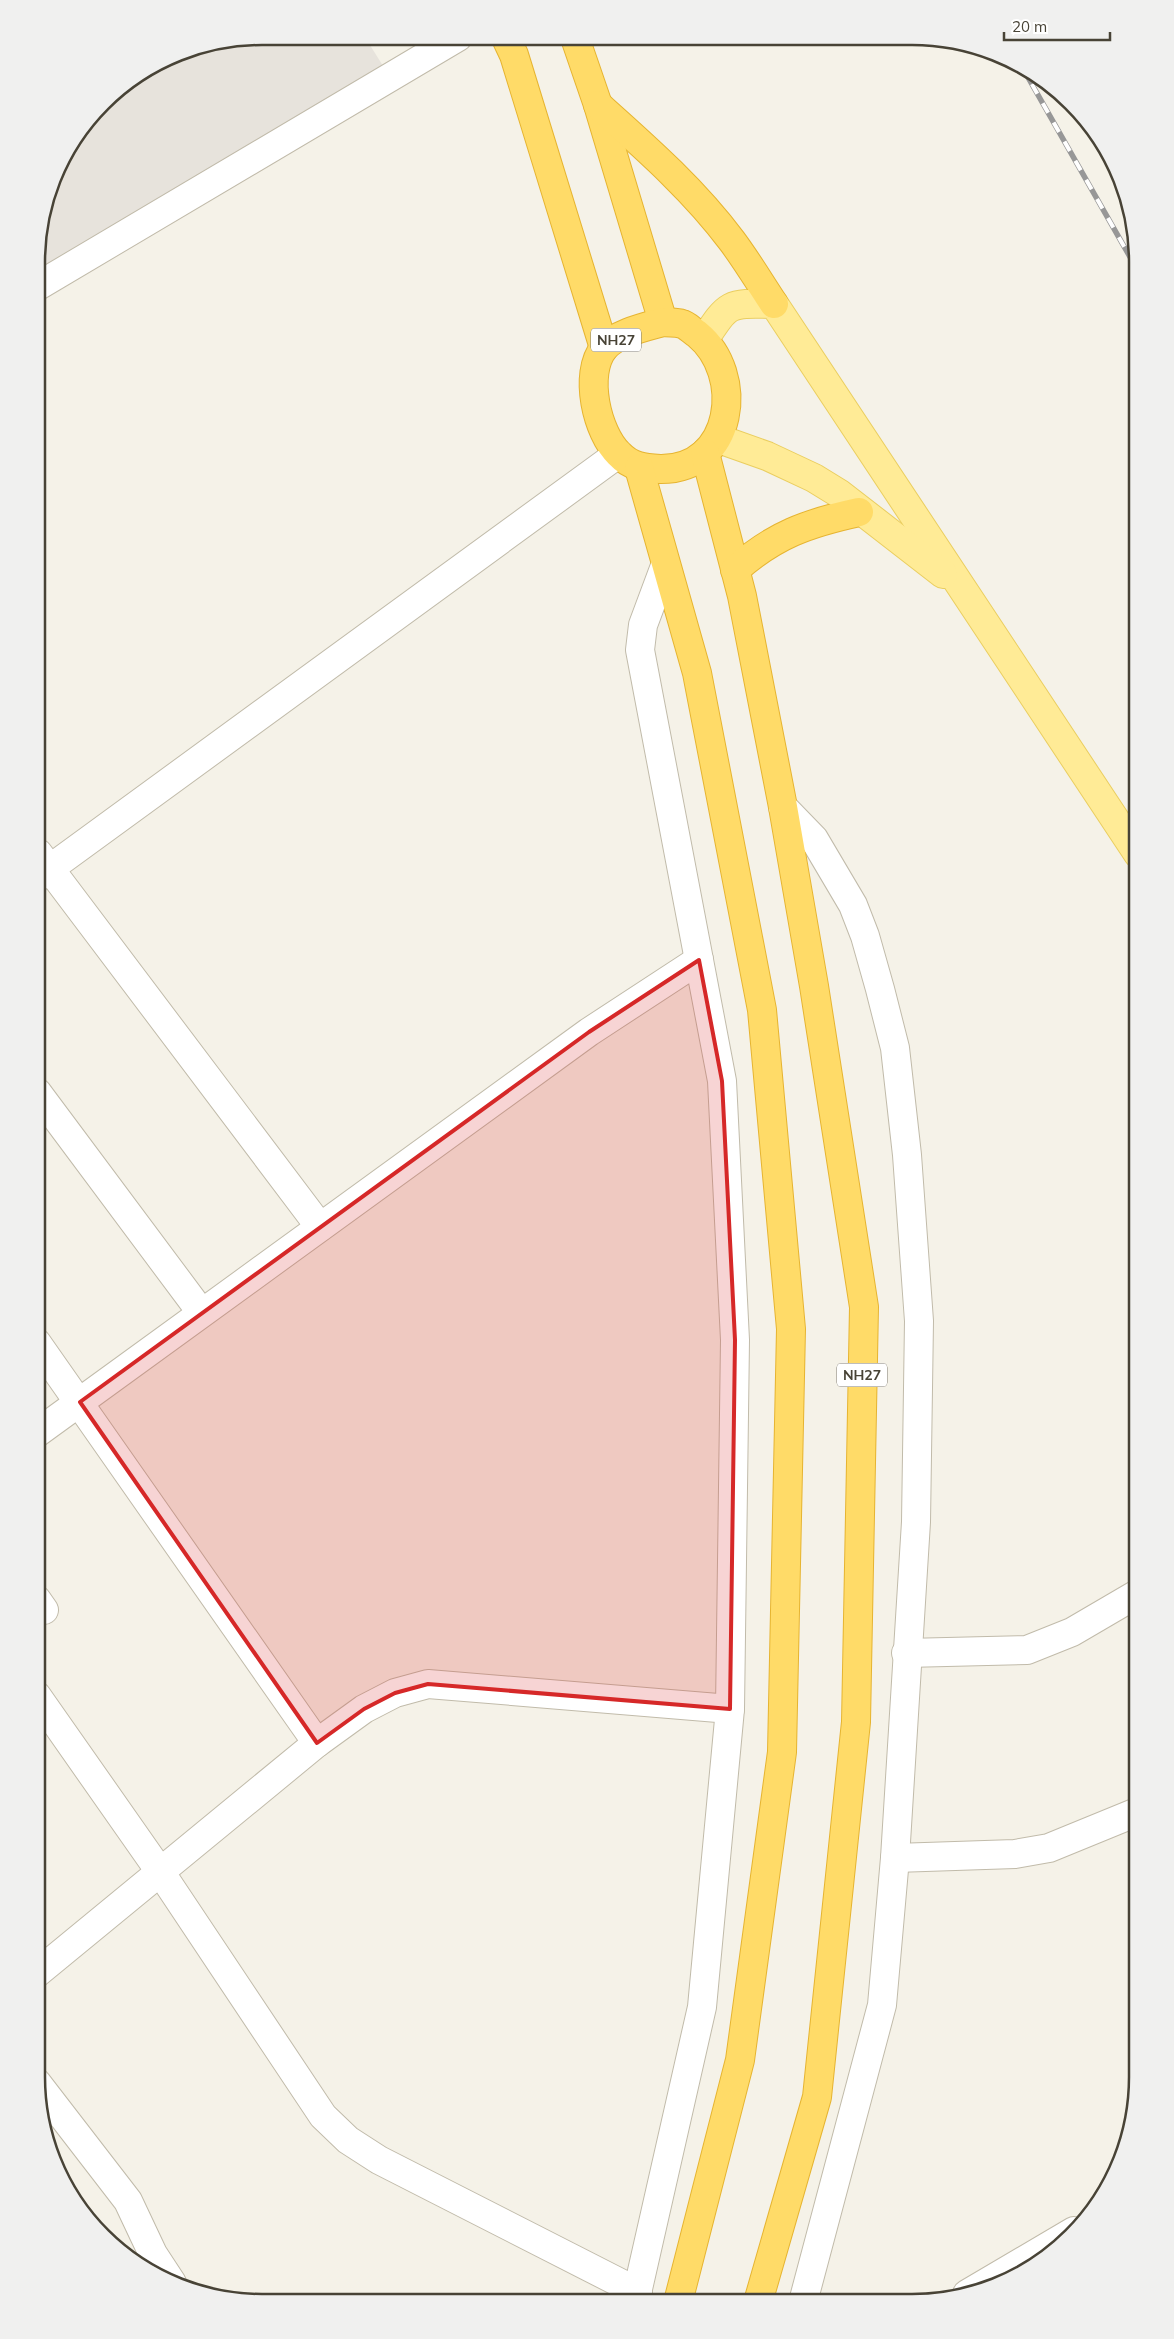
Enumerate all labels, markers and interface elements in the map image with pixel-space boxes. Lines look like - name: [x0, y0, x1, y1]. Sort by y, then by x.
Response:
- scale bar: [1004, 10, 1110, 42]
- text: 20 m: [1012, 17, 1047, 36]
- road number: NH27: [591, 328, 641, 352]
- road number: NH27: [837, 1364, 887, 1386]

